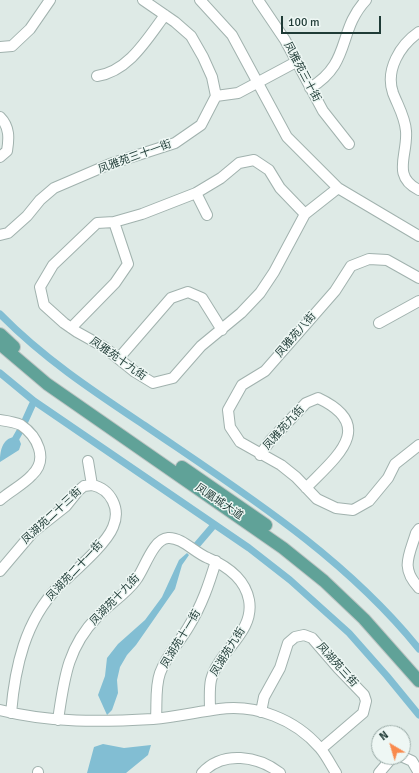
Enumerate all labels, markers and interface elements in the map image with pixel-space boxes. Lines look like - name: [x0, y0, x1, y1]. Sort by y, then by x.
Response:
- scale bar: [283, 8, 383, 34]
- text: 100 m: [288, 15, 320, 30]
- street label: 凤雅苑三十街: [281, 40, 323, 104]
- street label: 凤雅苑三十一街: [97, 138, 173, 176]
- street label: 凤雅苑八街: [273, 310, 319, 360]
- street label: 凤雅苑十九街: [87, 335, 149, 383]
- street label: 凤雅苑九街: [261, 403, 307, 453]
- street label: 凤凰城大道: [193, 481, 245, 523]
- street label: 凤湖苑二十三街: [19, 485, 85, 547]
- street label: 凤湖苑二十一街: [44, 538, 106, 604]
- street label: 凤湖苑十九街: [87, 572, 143, 628]
- street label: 凤湖苑十一街: [158, 607, 204, 671]
- street label: 凤湖苑九街: [208, 625, 248, 679]
- street label: 凤湖苑三街: [314, 640, 360, 690]
- north arrow: [371, 725, 411, 765]
- text: N: [377, 728, 391, 743]

